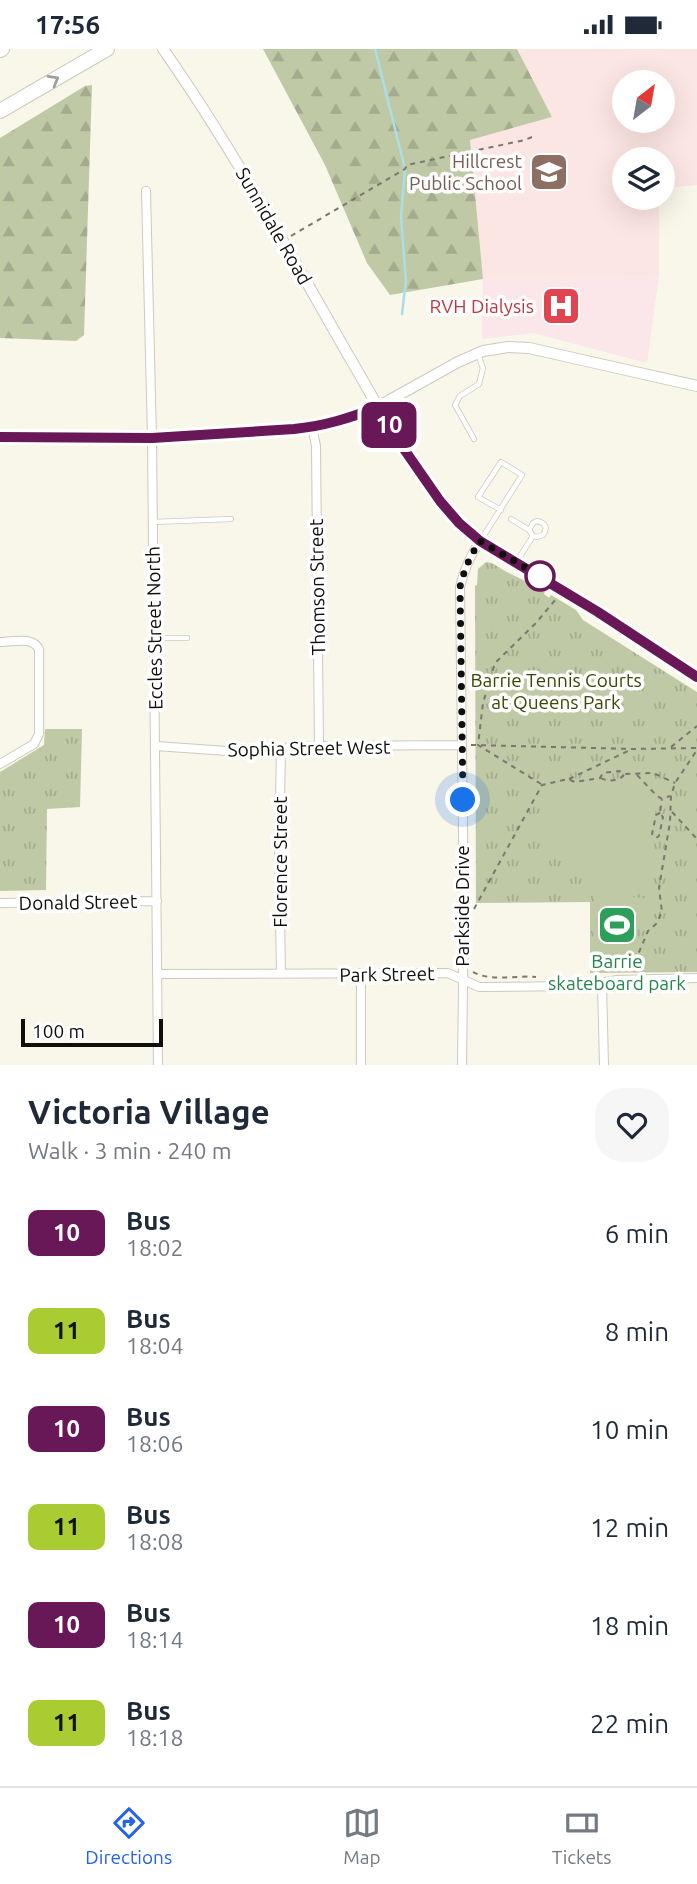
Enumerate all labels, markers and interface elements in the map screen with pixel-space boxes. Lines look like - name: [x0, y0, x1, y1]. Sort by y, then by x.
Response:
- text: 17:56: [35, 10, 100, 39]
- north arrow: [612, 70, 676, 133]
- map controls: [612, 70, 675, 210]
- one-way arrow: [46, 75, 59, 88]
- button: layers: [612, 147, 675, 210]
- place label: Hillcrest Public School: [409, 150, 523, 194]
- school or university icon: Hillcrest Public School: [528, 151, 570, 193]
- street label: Sunnidale Road: [232, 164, 316, 288]
- hospital icon: RVH Dialysis: [540, 285, 582, 327]
- place label: RVH Dialysis: [429, 295, 534, 317]
- line badge: 10: [358, 402, 420, 448]
- text: 10: [375, 411, 403, 438]
- street label: Thomson Street: [305, 518, 329, 655]
- street label: Eccles Street North: [142, 546, 166, 710]
- unlabelled marker: [525, 561, 555, 591]
- park label: Barrie Tennis Courts at Queens Park: [470, 669, 642, 713]
- street label: Sophia Street West: [227, 736, 391, 760]
- your location: [445, 782, 480, 817]
- street label: Florence Street: [269, 796, 291, 928]
- street label: Parkside Drive: [451, 845, 473, 967]
- street label: Donald Street: [18, 890, 138, 914]
- sports icon: Barrie skateboard park: [596, 904, 638, 946]
- place label: Barrie skateboard park: [548, 950, 686, 994]
- street label: Park Street: [339, 962, 435, 986]
- scale bar: [21, 1016, 163, 1048]
- text: 100 m: [32, 1020, 85, 1042]
- button: heart: [595, 1088, 669, 1162]
- text: Victoria Village: [28, 1093, 270, 1130]
- text: Walk · 3 min · 240 m: [28, 1138, 232, 1163]
- text: Bus: [126, 1206, 171, 1235]
- text: 10: [53, 1219, 80, 1246]
- text: 6 min: [605, 1219, 669, 1248]
- text: 18:02: [126, 1235, 184, 1260]
- text: Bus: [126, 1304, 171, 1333]
- text: 11: [53, 1317, 80, 1344]
- text: 8 min: [605, 1317, 669, 1346]
- text: 18:04: [126, 1333, 184, 1358]
- text: Bus: [126, 1402, 171, 1431]
- text: 10: [53, 1415, 80, 1442]
- text: 10 min: [590, 1415, 669, 1444]
- text: 18:06: [126, 1431, 184, 1456]
- text: Bus: [126, 1500, 171, 1529]
- text: 11: [53, 1513, 80, 1540]
- text: 12 min: [590, 1513, 669, 1542]
- text: 18:08: [126, 1529, 184, 1554]
- text: Bus: [126, 1598, 171, 1627]
- text: 10: [53, 1611, 80, 1638]
- text: 18 min: [590, 1611, 669, 1640]
- text: 18:14: [126, 1627, 184, 1652]
- text: Bus: [126, 1696, 171, 1725]
- text: 11: [53, 1709, 80, 1736]
- text: 22 min: [590, 1709, 669, 1738]
- text: 18:18: [126, 1725, 184, 1750]
- tab: Directions: [85, 1804, 172, 1868]
- tab: Map: [343, 1804, 381, 1868]
- tab: Tickets: [552, 1804, 612, 1868]

